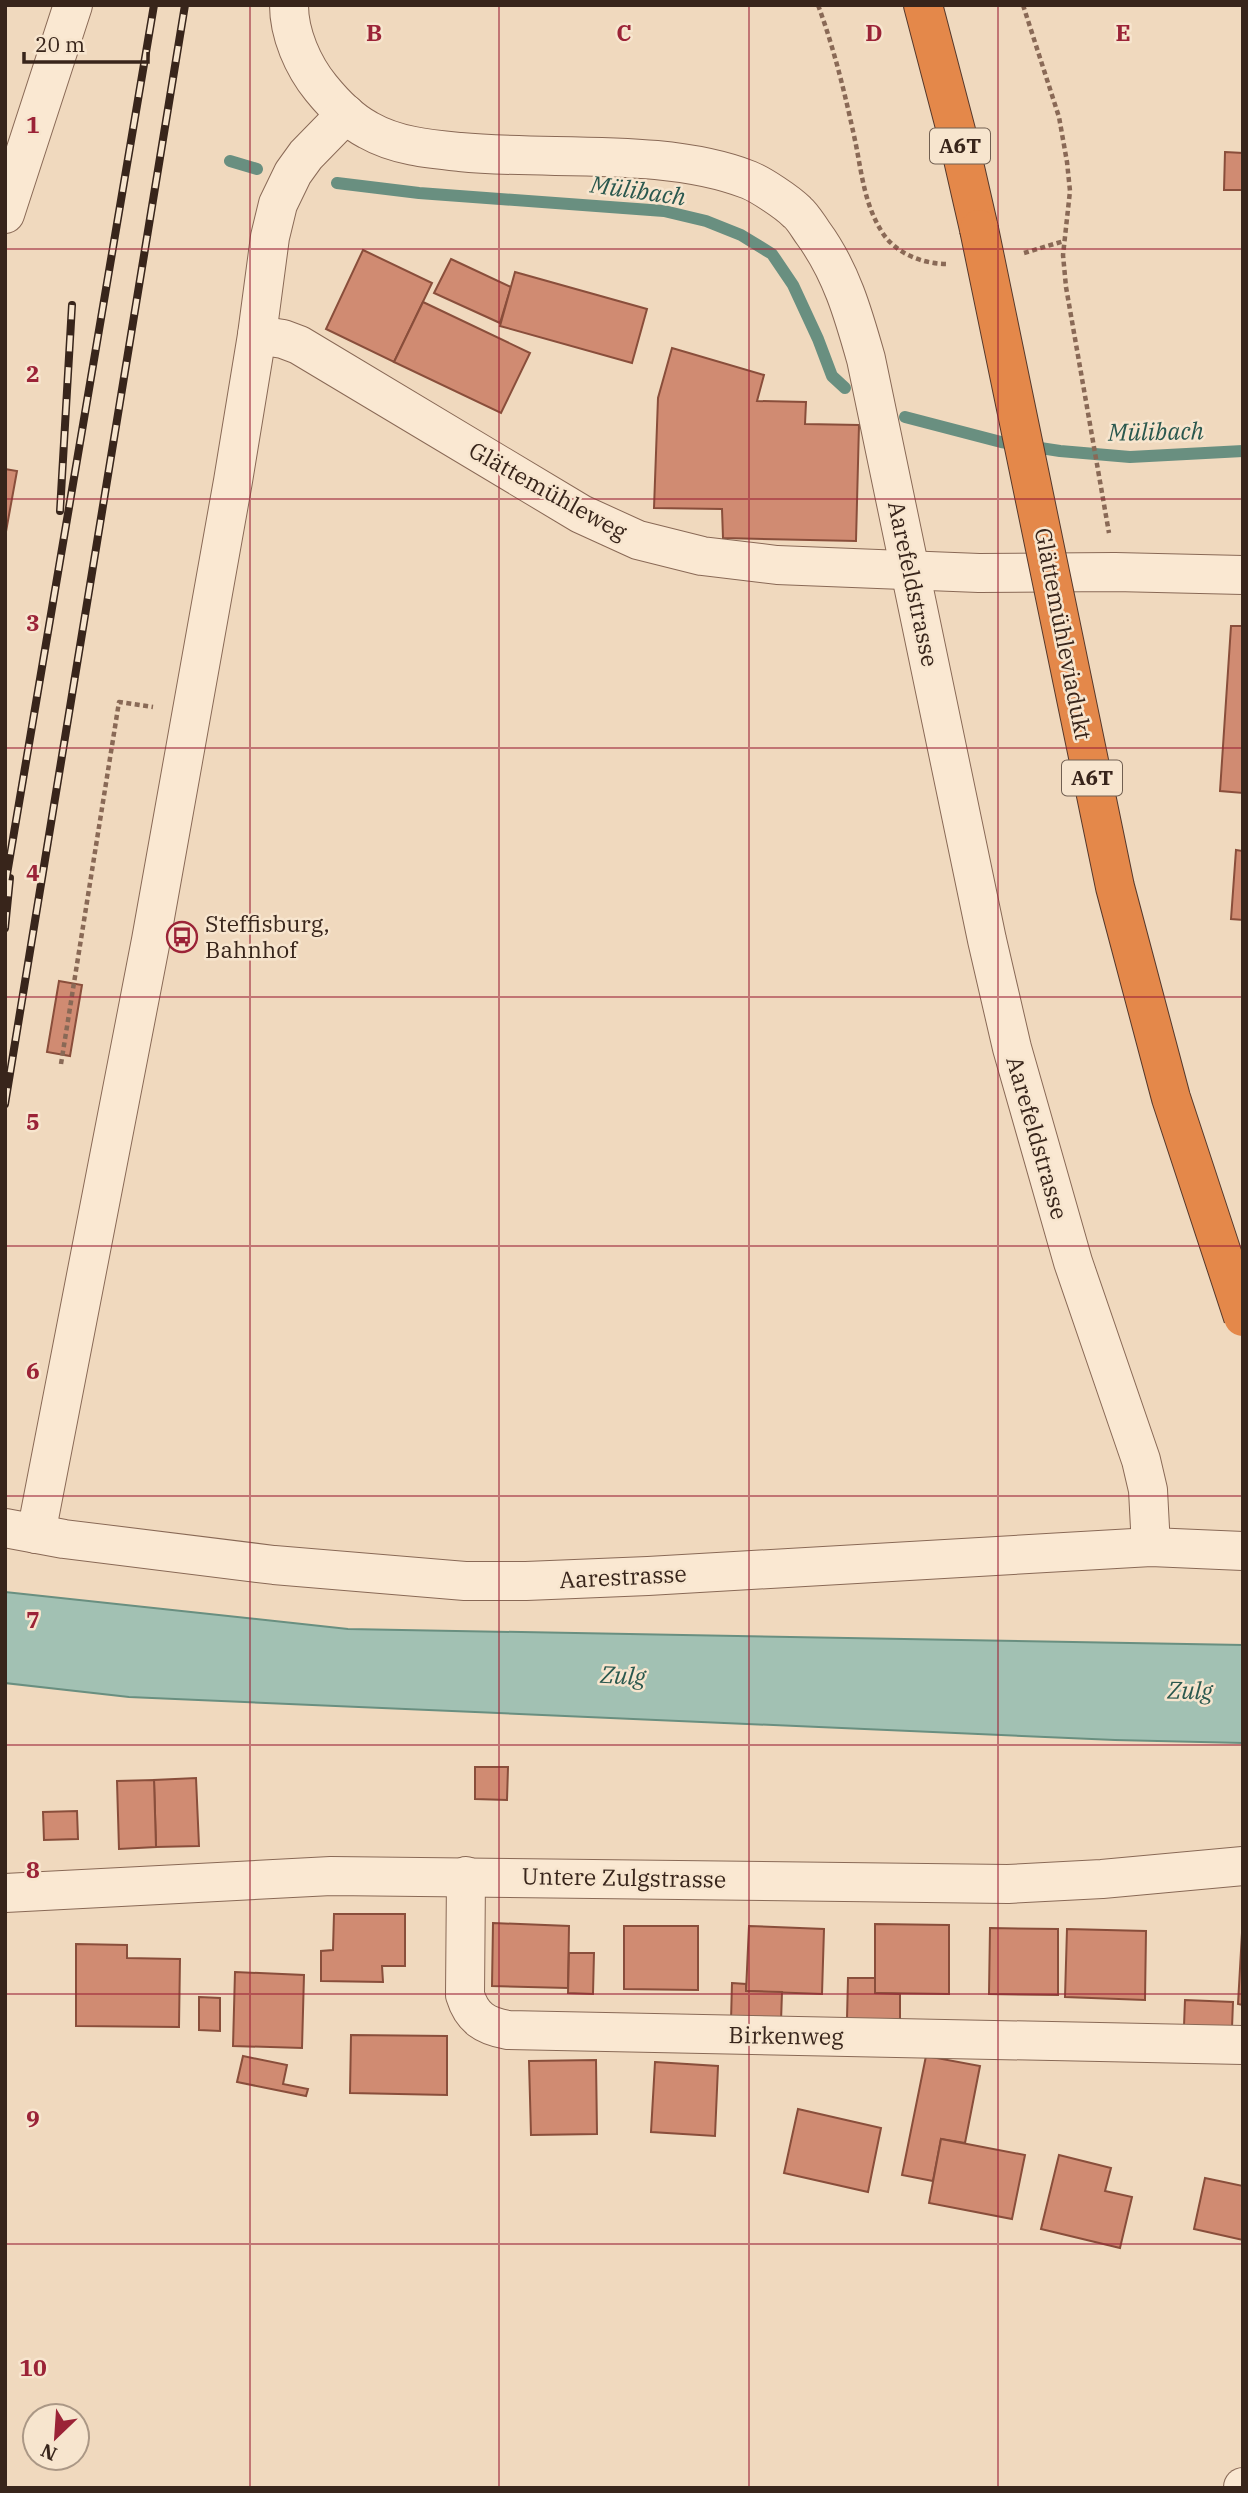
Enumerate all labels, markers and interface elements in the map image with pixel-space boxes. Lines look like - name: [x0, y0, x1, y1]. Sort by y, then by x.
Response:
- text: B: [366, 17, 382, 47]
- text: C: [616, 17, 632, 47]
- text: D: [865, 17, 883, 47]
- text: E: [1115, 17, 1131, 47]
- scale bar: [24, 21, 149, 65]
- text: 20 m: [35, 30, 85, 58]
- text: 1: [26, 109, 40, 139]
- road number: A6T: [930, 128, 990, 164]
- water label: Mülibach: [588, 167, 688, 213]
- text: 2: [26, 358, 40, 388]
- water label: Mülibach: [1107, 414, 1204, 448]
- street label: Glättemühleweg: [464, 434, 633, 546]
- street label: Aarefeldstrasse: [882, 498, 946, 669]
- street label: Glättemühleviadukt: [1029, 525, 1099, 742]
- text: 3: [26, 607, 40, 637]
- road number: A6T: [1062, 760, 1122, 796]
- text: 4: [26, 857, 40, 887]
- place label: Steffisburg, Bahnhof: [205, 908, 330, 964]
- bus stop icon: Steffisburg, Bahnhof: [165, 920, 199, 954]
- street label: Aarefeldstrasse: [1000, 1053, 1076, 1223]
- text: 5: [26, 1106, 40, 1136]
- text: 6: [26, 1355, 40, 1385]
- street label: Aarestrasse: [559, 1558, 687, 1594]
- text: 7: [26, 1604, 40, 1634]
- water label: Zulg: [599, 1658, 647, 1692]
- water label: Zulg: [1166, 1674, 1214, 1706]
- text: 8: [26, 1854, 40, 1884]
- street label: Untere Zulgstrasse: [521, 1860, 727, 1894]
- street label: Birkenweg: [728, 2019, 844, 2051]
- text: 9: [26, 2103, 40, 2133]
- text: 10: [19, 2352, 47, 2382]
- north arrow: [21, 2402, 91, 2472]
- text: N: [37, 2438, 61, 2466]

